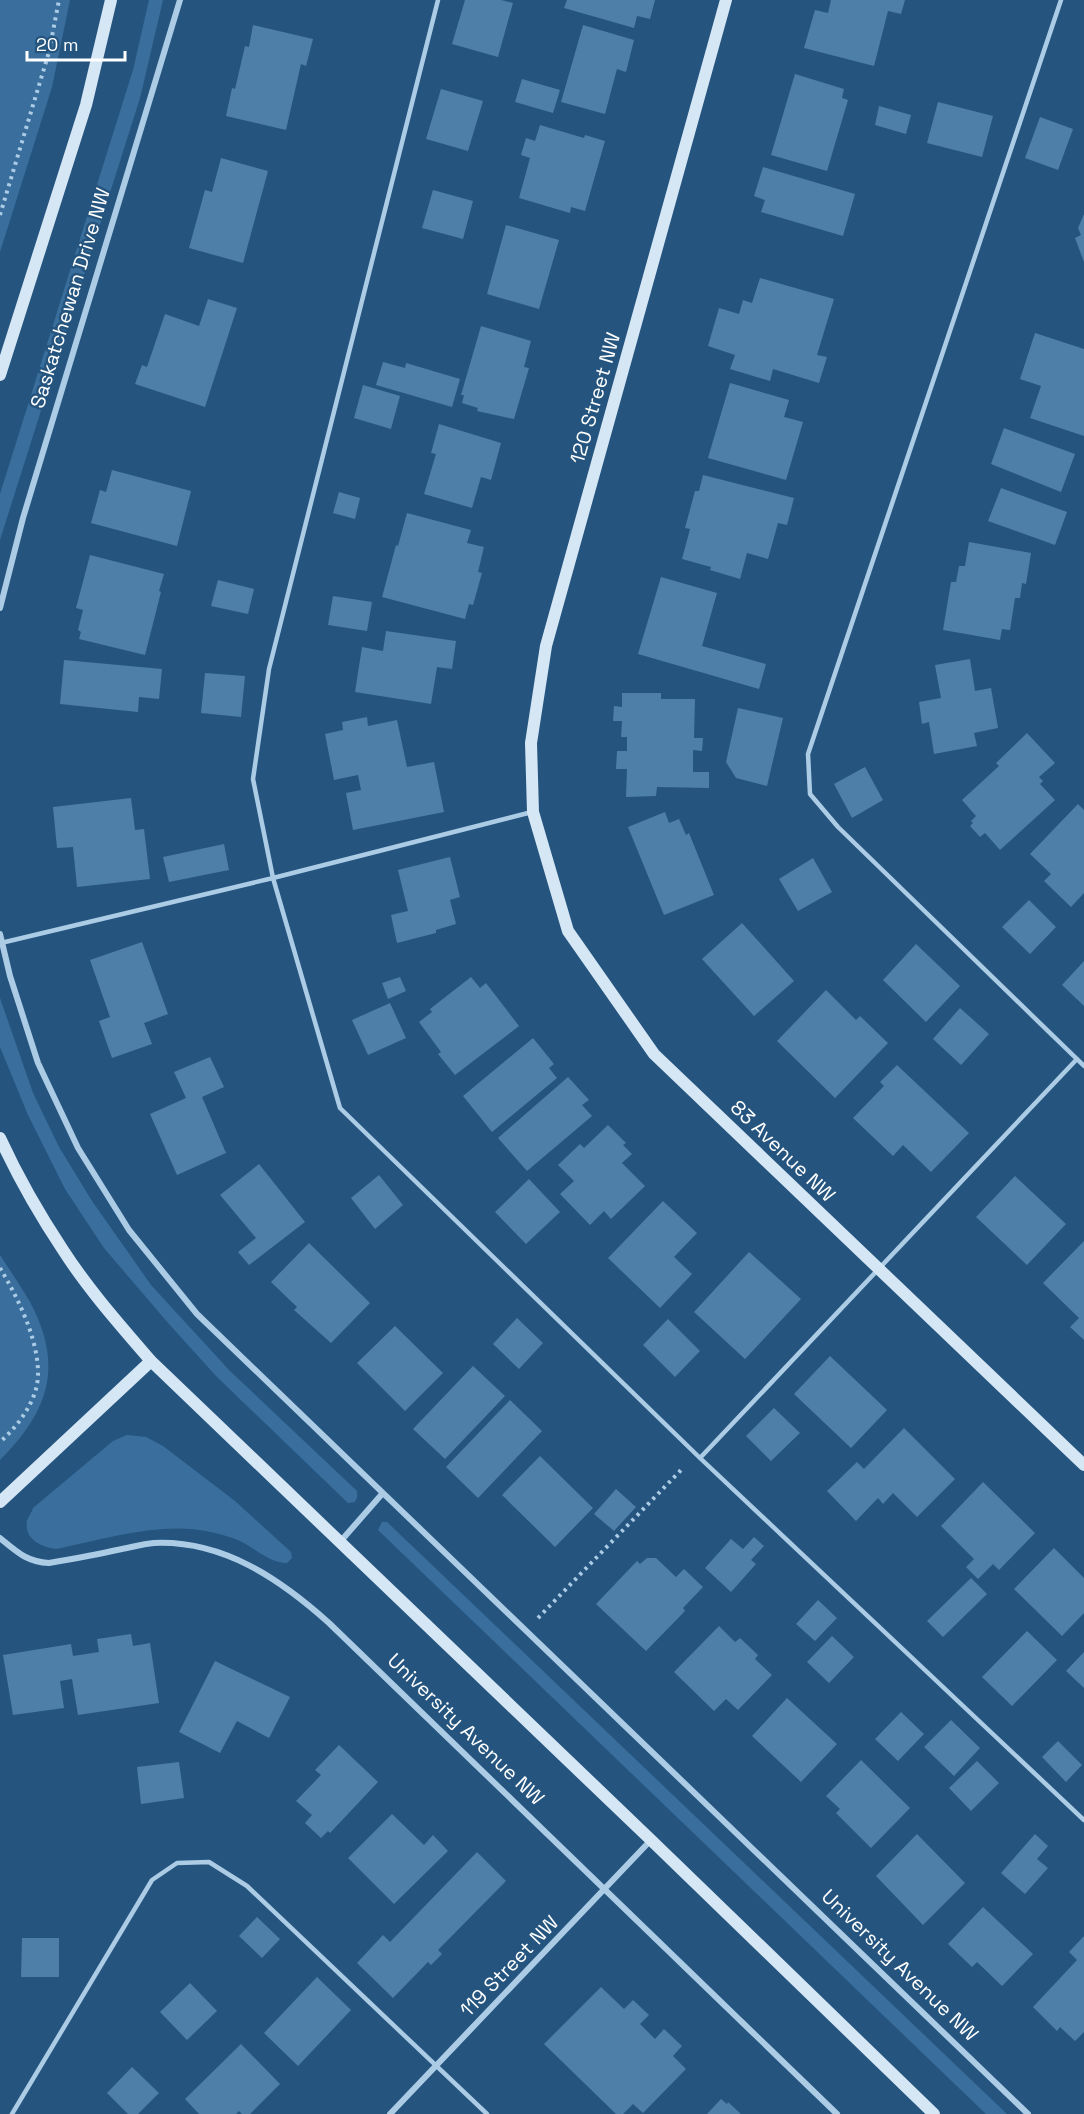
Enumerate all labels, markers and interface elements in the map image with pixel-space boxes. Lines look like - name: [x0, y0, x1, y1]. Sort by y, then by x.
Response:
- scale bar: [27, 24, 124, 62]
- text: 20 m: [36, 33, 79, 56]
- street label: Saskatchewan Drive NW: [24, 185, 116, 411]
- street label: 120 Street NW: [564, 329, 626, 467]
- street label: 83 Avenue NW: [725, 1094, 841, 1208]
- street label: University Avenue NW: [382, 1647, 550, 1811]
- street label: University Avenue NW: [816, 1883, 984, 2047]
- street label: 119 Street NW: [454, 1910, 564, 2022]

